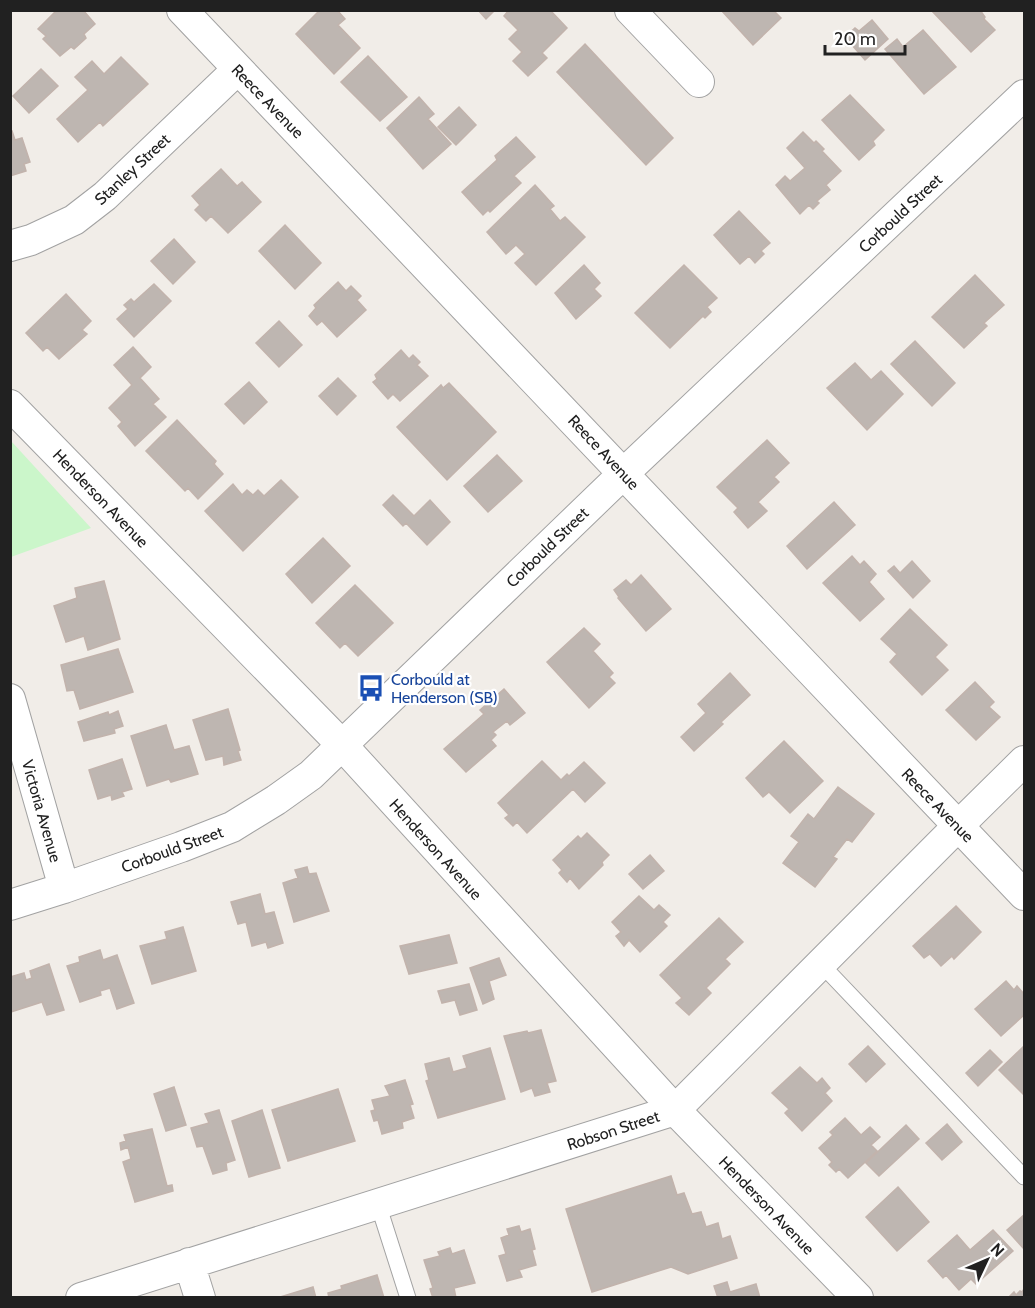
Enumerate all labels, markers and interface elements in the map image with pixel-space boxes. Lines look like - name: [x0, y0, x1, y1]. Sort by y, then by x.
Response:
- scale bar: [825, 18, 904, 56]
- text: 20 m: [834, 28, 876, 50]
- street label: Reece Avenue: [228, 60, 308, 142]
- street label: Stanley Street: [91, 129, 174, 209]
- street label: Corbould Street: [855, 170, 946, 257]
- street label: Reece Avenue: [564, 411, 643, 494]
- street label: Henderson Avenue: [49, 445, 152, 551]
- street label: Corbould Street: [502, 503, 593, 591]
- place label: Corbould at Henderson (SB): [391, 670, 498, 707]
- bus stop icon: Corbould at Henderson (SB): [356, 673, 386, 703]
- street label: Victoria Avenue: [18, 758, 65, 865]
- street label: Reece Avenue: [898, 764, 978, 846]
- street label: Henderson Avenue: [385, 795, 486, 904]
- street label: Corbould Street: [119, 822, 226, 877]
- street label: Robson Street: [565, 1106, 662, 1154]
- street label: Henderson Avenue: [715, 1152, 818, 1258]
- north arrow: [957, 1230, 1017, 1290]
- text: N: [987, 1239, 1008, 1261]

